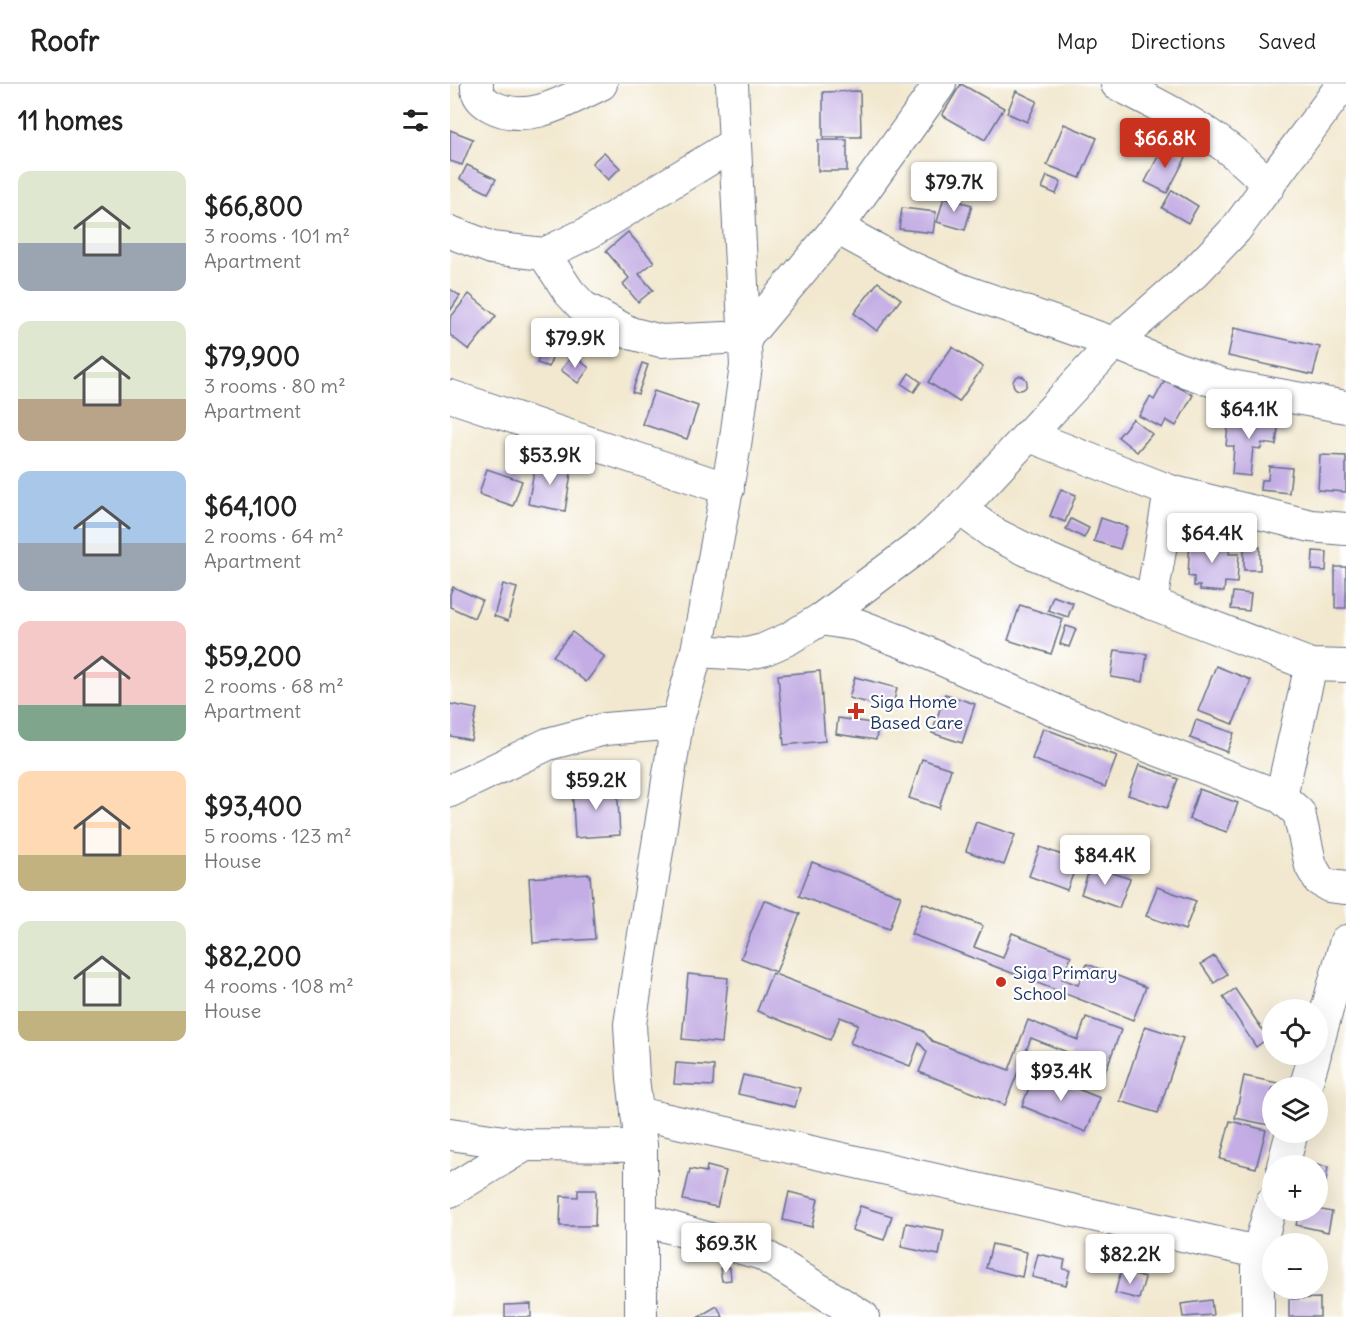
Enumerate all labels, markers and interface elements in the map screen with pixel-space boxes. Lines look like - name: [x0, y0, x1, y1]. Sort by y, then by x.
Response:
- text: Roofr: [30, 23, 99, 59]
- text: Map: [1057, 28, 1098, 55]
- text: Directions: [1131, 28, 1225, 55]
- text: Saved: [1258, 28, 1316, 55]
- text: 11 homes: [18, 104, 123, 137]
- icon: filters: [399, 104, 432, 137]
- pin: $66.8K: [1116, 118, 1214, 169]
- text: $66.8K: [1134, 125, 1196, 150]
- pin: $79.7K: [905, 162, 1003, 213]
- text: $79.7K: [925, 169, 983, 194]
- text: $66,800: [204, 190, 303, 223]
- icon: home: [66, 195, 138, 267]
- text: 3 rooms · 101 m²: [204, 223, 350, 248]
- text: Apartment: [204, 248, 301, 273]
- pin: $79.9K: [526, 318, 624, 369]
- text: $79.9K: [545, 325, 605, 350]
- text: $79,900: [204, 340, 300, 373]
- icon: home: [66, 345, 138, 417]
- text: 3 rooms · 80 m²: [204, 373, 346, 398]
- pin: $64.1K: [1200, 389, 1298, 440]
- text: $64.1K: [1220, 396, 1278, 421]
- text: Apartment: [204, 398, 301, 423]
- pin: $53.9K: [501, 435, 599, 486]
- text: $53.9K: [519, 442, 581, 467]
- text: $64,100: [204, 490, 297, 523]
- icon: home: [66, 495, 138, 567]
- pin: $64.4K: [1163, 513, 1261, 564]
- text: $64.4K: [1181, 520, 1243, 545]
- text: 2 rooms · 64 m²: [204, 523, 344, 548]
- text: Apartment: [204, 548, 301, 573]
- text: $59,200: [204, 640, 302, 673]
- icon: home: [66, 645, 138, 717]
- text: 2 rooms · 68 m²: [204, 673, 344, 698]
- place label: Siga Home Based Care: [870, 690, 963, 734]
- text: Apartment: [204, 698, 301, 723]
- marker: Siga Home Based Care: [847, 702, 865, 720]
- pin: $59.2K: [547, 760, 645, 811]
- text: $59.2K: [565, 767, 627, 792]
- text: $93,400: [204, 790, 302, 823]
- icon: home: [66, 795, 138, 867]
- text: 5 rooms · 123 m²: [204, 823, 351, 848]
- pin: $84.4K: [1056, 835, 1154, 886]
- text: $84.4K: [1074, 842, 1136, 867]
- text: House: [204, 848, 261, 873]
- text: $82,200: [204, 940, 302, 973]
- icon: home: [66, 945, 138, 1017]
- place label: Siga Primary School: [1013, 961, 1117, 1005]
- text: 4 rooms · 108 m²: [204, 973, 354, 998]
- marker: Siga Primary School: [994, 975, 1008, 989]
- text: House: [204, 998, 261, 1023]
- map controls: [1262, 999, 1328, 1299]
- button: locate: [1262, 999, 1328, 1065]
- pin: $93.4K: [1012, 1051, 1110, 1102]
- text: $93.4K: [1030, 1058, 1092, 1083]
- button: layers: [1262, 1077, 1328, 1143]
- button: +: [1262, 1155, 1328, 1221]
- pin: $69.3K: [677, 1223, 775, 1274]
- text: $69.3K: [695, 1230, 757, 1255]
- button: −: [1262, 1233, 1328, 1299]
- pin: $82.2K: [1081, 1234, 1179, 1285]
- text: $82.2K: [1099, 1241, 1161, 1266]

